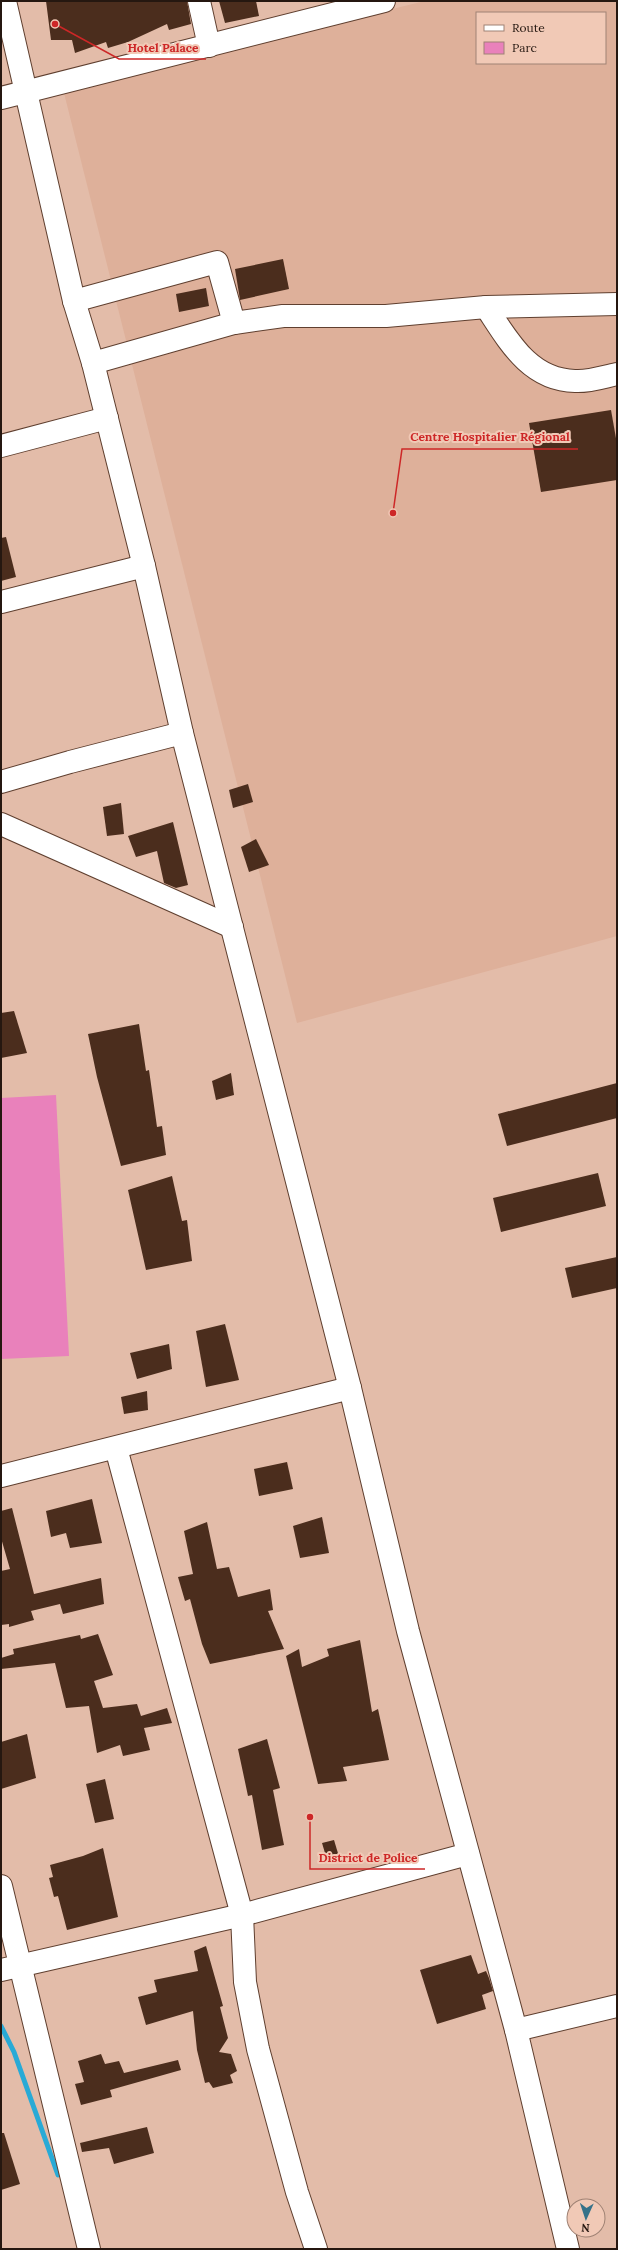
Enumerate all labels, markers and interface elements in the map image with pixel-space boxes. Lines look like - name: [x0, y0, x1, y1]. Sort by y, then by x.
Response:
- legend: [476, 12, 606, 64]
- text: Route: [512, 20, 545, 35]
- callout: Hotel Palace: [119, 35, 206, 59]
- text: Hotel Palace: [127, 40, 199, 55]
- text: Parc: [512, 40, 537, 55]
- callout: Centre Hospitalier Régional: [402, 425, 578, 449]
- text: Centre Hospitalier Régional: [410, 429, 570, 444]
- callout: District de Police: [310, 1845, 425, 1869]
- text: District de Police: [318, 1850, 418, 1865]
- north arrow: [566, 2198, 606, 2238]
- text: N: [580, 2221, 590, 2235]

